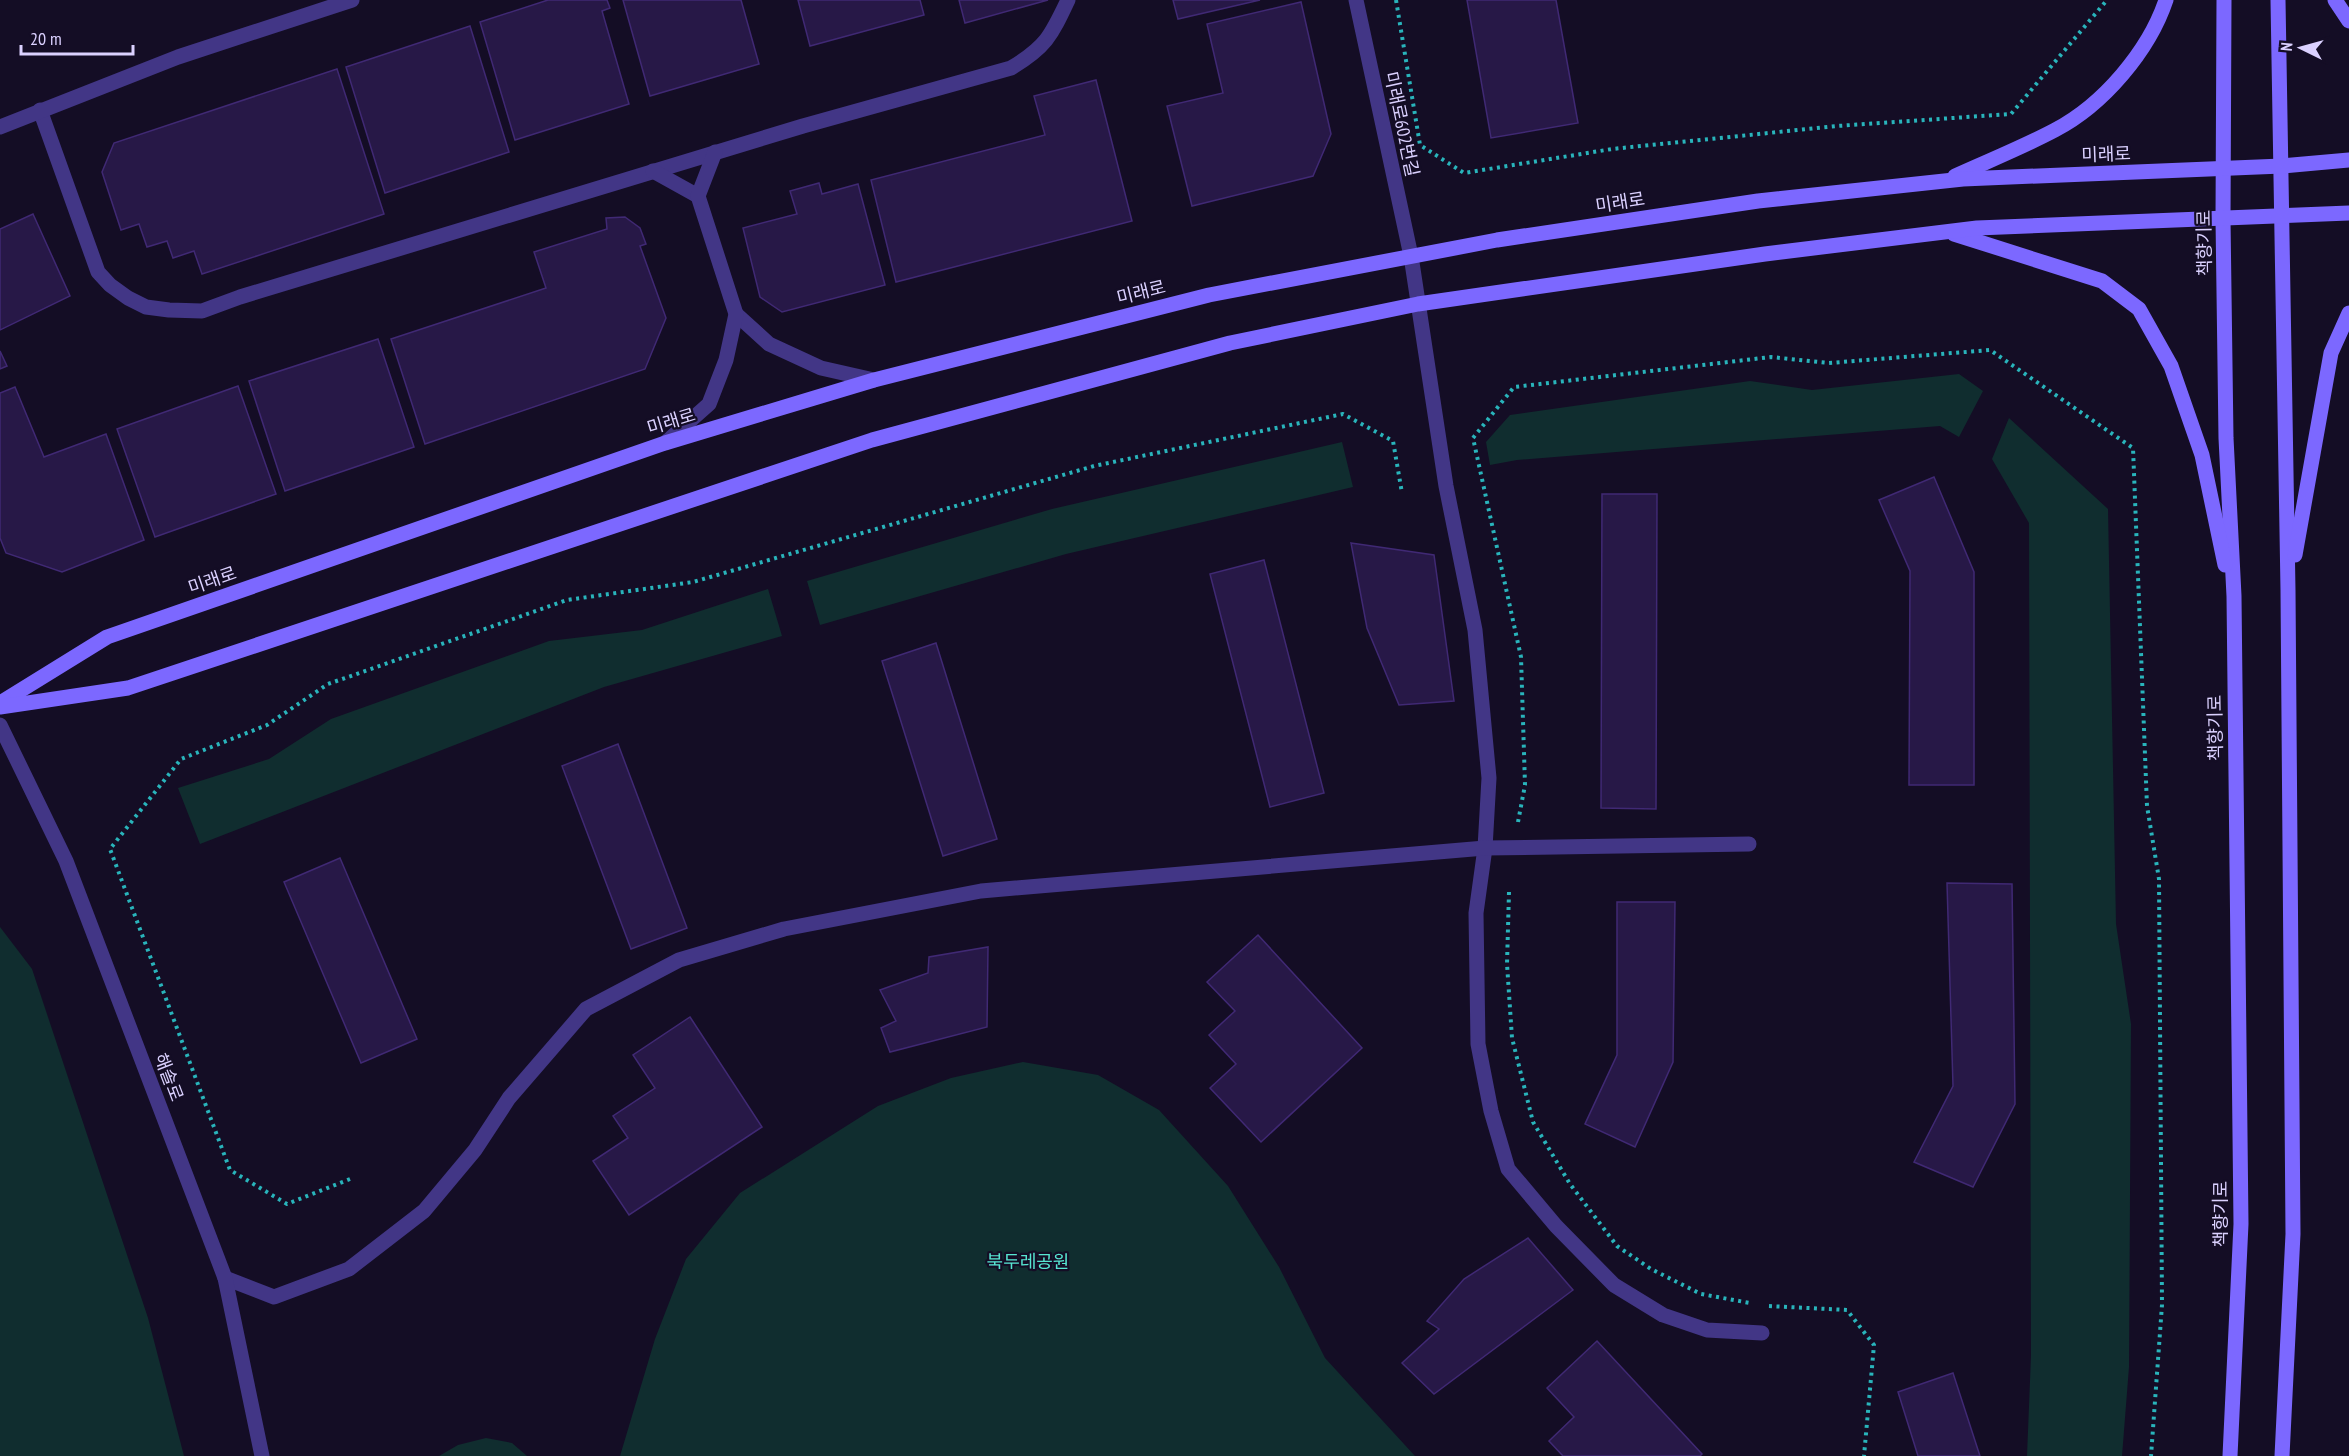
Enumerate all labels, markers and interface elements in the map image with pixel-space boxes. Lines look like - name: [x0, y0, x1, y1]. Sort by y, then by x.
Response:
- scale bar: [21, 18, 134, 56]
- north arrow: [2271, 18, 2331, 78]
- text: 20 m: [30, 27, 62, 50]
- text: N: [2276, 42, 2296, 52]
- street label: 미래로602번길: [1380, 69, 1424, 179]
- street label: 미래로: [2081, 142, 2131, 166]
- street label: 미래로: [1594, 187, 1646, 217]
- street label: 책향기로: [2192, 210, 2216, 276]
- street label: 미래로: [1114, 275, 1168, 309]
- street label: 미래로: [644, 403, 698, 439]
- street label: 미래로: [185, 561, 239, 599]
- street label: 책향기로: [2203, 695, 2227, 761]
- street label: 해솔로: [149, 1050, 189, 1104]
- street label: 책향기로: [2209, 1181, 2232, 1247]
- park label: 북두레공원: [987, 1250, 1069, 1273]

